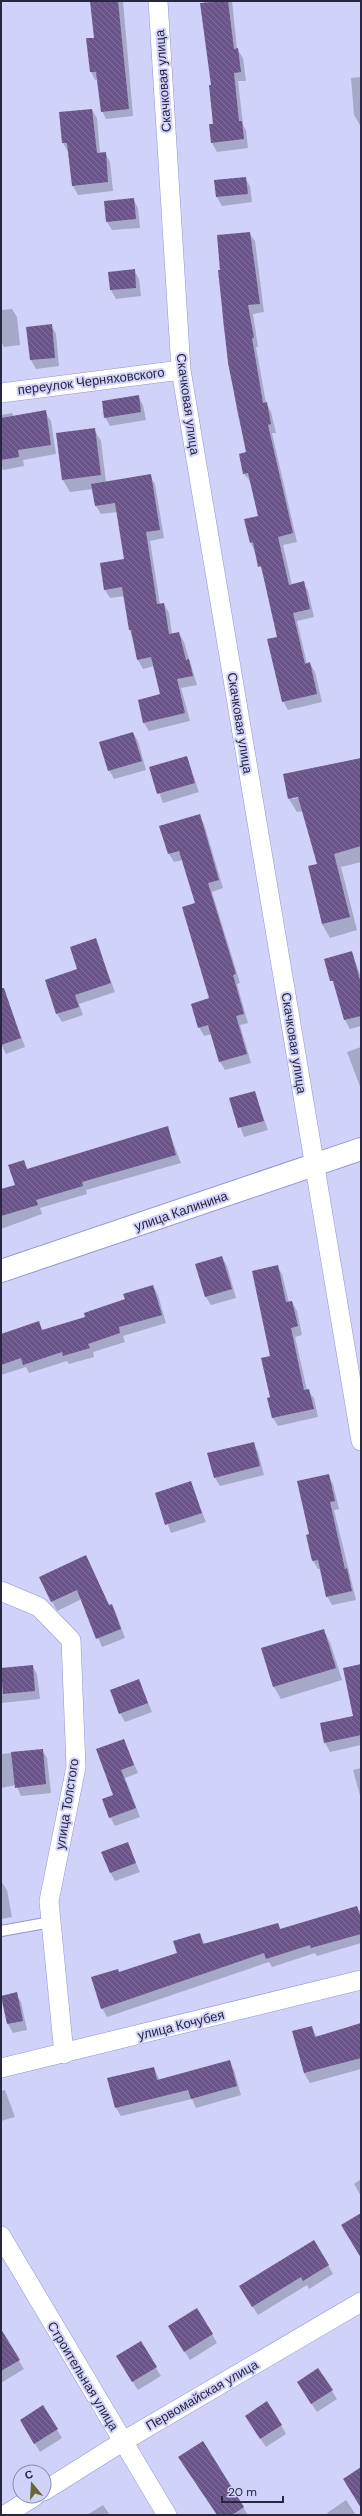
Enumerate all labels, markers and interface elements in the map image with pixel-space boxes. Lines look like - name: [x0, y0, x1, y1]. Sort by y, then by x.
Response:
- street label: Скачковая улица: [151, 29, 175, 133]
- street label: Скачковая улица: [172, 352, 204, 457]
- street label: переулок Черняховского: [17, 364, 165, 398]
- street label: Скачковая улица: [224, 671, 257, 776]
- street label: Скачковая улица: [278, 991, 311, 1096]
- street label: улица Калинина: [132, 1187, 231, 1235]
- street label: улица Толстого: [51, 1757, 83, 1851]
- street label: улица Кочубея: [136, 2006, 226, 2044]
- street label: Строительная улица: [44, 2318, 123, 2434]
- street label: Первомайская улица: [143, 2355, 262, 2434]
- north arrow: [12, 2464, 52, 2504]
- text: С: [23, 2467, 35, 2482]
- scale bar: [222, 2478, 283, 2504]
- text: 20 m: [228, 2484, 257, 2500]

